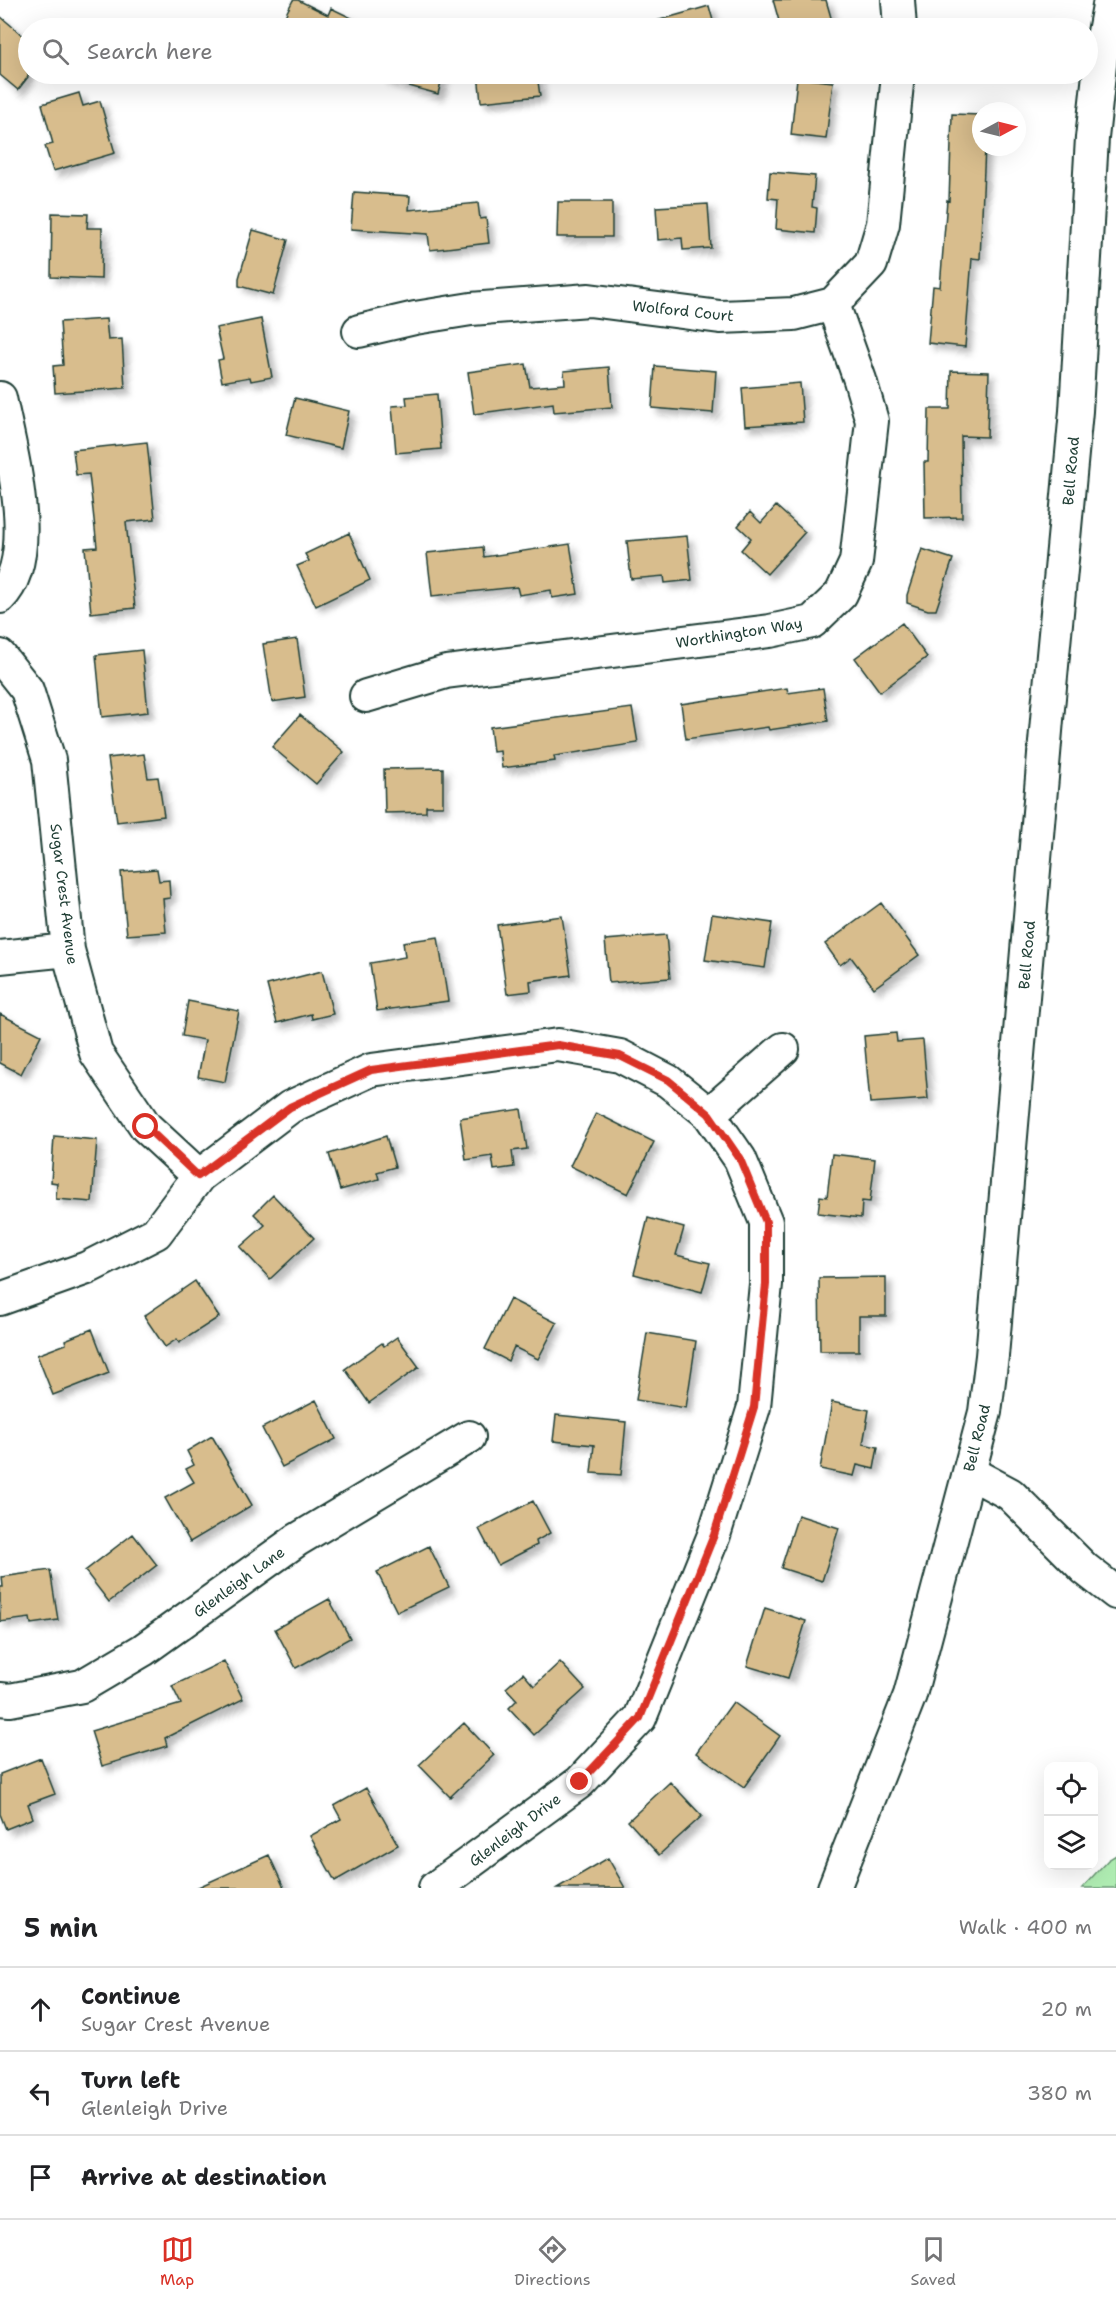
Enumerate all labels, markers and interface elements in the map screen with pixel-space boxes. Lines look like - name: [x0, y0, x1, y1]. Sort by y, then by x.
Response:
- search box: [18, 18, 1098, 84]
- icon: search: [39, 35, 72, 68]
- text: Search here: [87, 37, 213, 66]
- north arrow: [972, 102, 1026, 156]
- street label: Wolford Court: [631, 296, 735, 326]
- street label: Bell Road: [1058, 435, 1084, 506]
- street label: Worthington Way: [674, 613, 804, 653]
- street label: Sugar Crest Avenue: [45, 822, 83, 966]
- street label: Bell Road: [1014, 919, 1040, 990]
- route start: [132, 1113, 158, 1139]
- street label: Bell Road: [959, 1402, 995, 1474]
- street label: Glenleigh Lane: [189, 1542, 289, 1622]
- map controls: [1044, 1762, 1098, 1870]
- button: locate: [1044, 1762, 1098, 1816]
- route end: [566, 1768, 592, 1794]
- street label: Glenleigh Drive: [465, 1789, 565, 1871]
- button: layers: [1044, 1816, 1098, 1870]
- text: 5 min: [24, 1910, 98, 1945]
- text: Walk · 400 m: [959, 1914, 1092, 1940]
- text: Continue: [81, 1982, 181, 2011]
- icon: ahead: [24, 1993, 57, 2026]
- text: 20 m: [1041, 1996, 1092, 2022]
- text: Sugar Crest Avenue: [81, 2011, 270, 2037]
- text: Turn left: [81, 2066, 180, 2095]
- icon: left: [24, 2077, 57, 2110]
- text: 380 m: [1027, 2080, 1092, 2106]
- text: Glenleigh Drive: [81, 2095, 228, 2121]
- icon: arrive: [24, 2161, 57, 2194]
- text: Arrive at destination: [81, 2163, 327, 2192]
- tab: Map: [160, 2233, 194, 2290]
- tab: Directions: [514, 2233, 591, 2290]
- tab: Saved: [911, 2233, 956, 2290]

